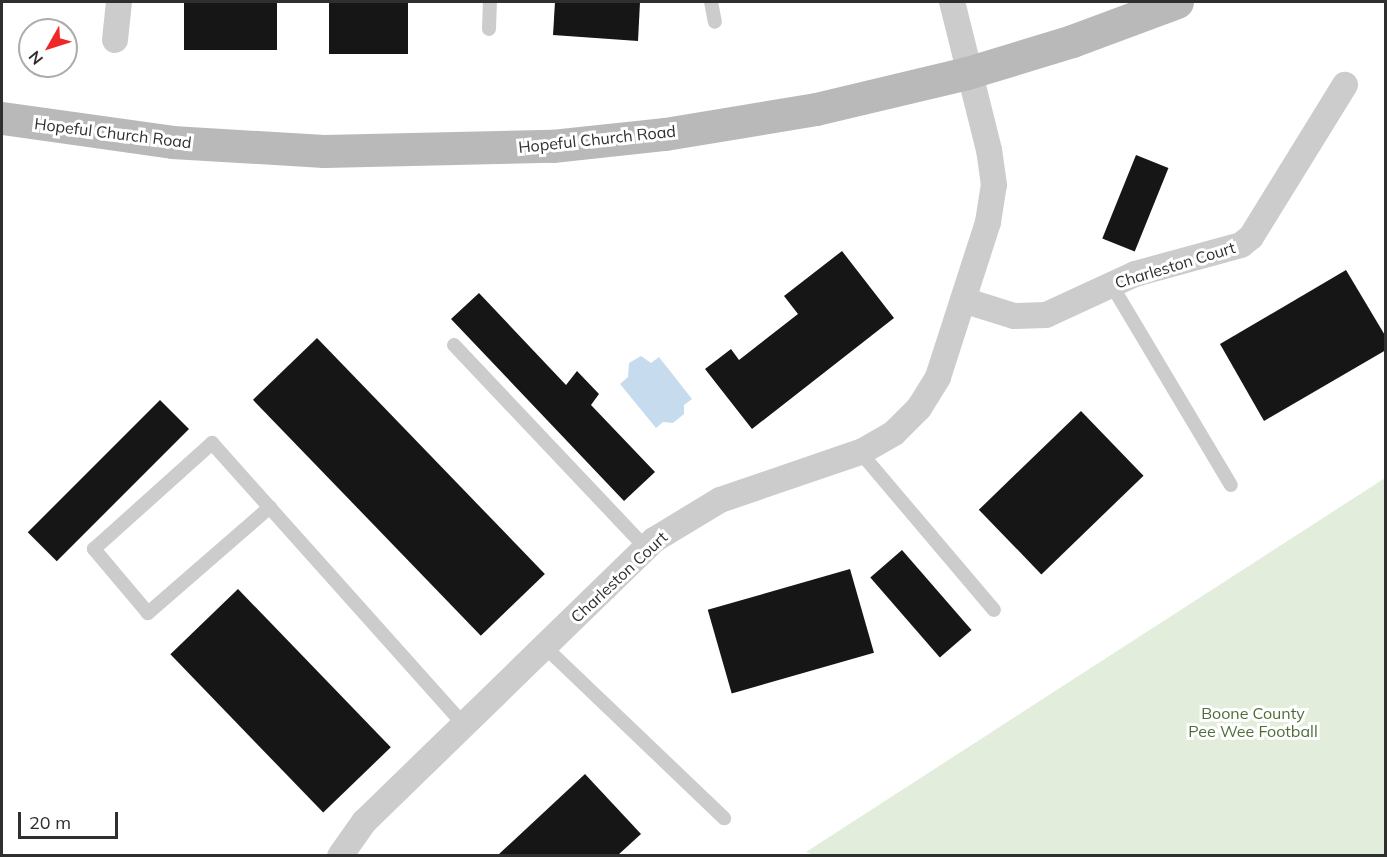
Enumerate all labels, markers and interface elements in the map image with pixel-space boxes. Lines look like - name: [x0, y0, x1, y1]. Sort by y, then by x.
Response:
- north arrow: [18, 18, 78, 78]
- text: N: [24, 47, 47, 69]
- street label: Hopeful Church Road: [33, 114, 193, 152]
- street label: Hopeful Church Road: [517, 121, 677, 157]
- street label: Charleston Court: [1112, 238, 1238, 292]
- street label: Charleston Court: [567, 527, 671, 627]
- park label: Boone County Pee Wee Football: [1188, 703, 1318, 741]
- scale bar: [21, 800, 122, 838]
- text: 20 m: [29, 811, 71, 834]

